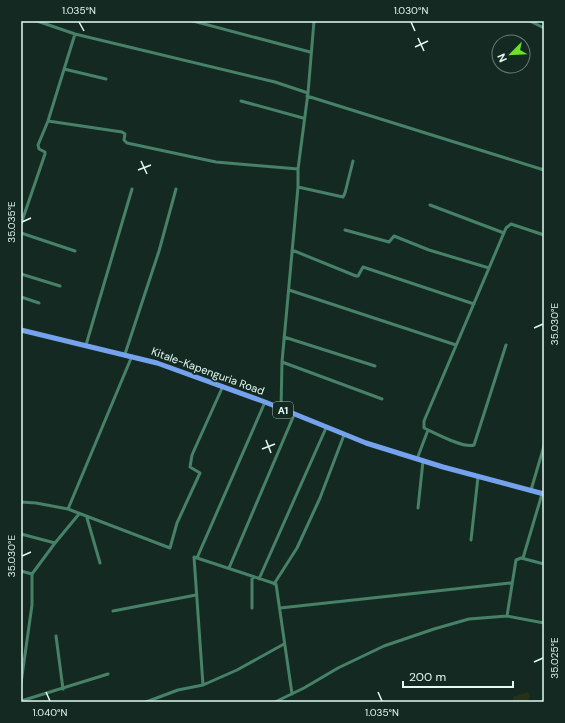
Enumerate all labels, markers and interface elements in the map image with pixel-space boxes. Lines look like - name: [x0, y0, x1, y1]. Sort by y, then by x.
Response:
- text: 1.035°N: [62, 4, 96, 17]
- text: 1.030°N: [394, 4, 428, 17]
- north arrow: [491, 34, 531, 74]
- text: N: [494, 52, 510, 65]
- text: 35.035°E: [5, 201, 18, 243]
- text: 35.030°E: [548, 303, 561, 345]
- street label: Kitale-Kapenguria Road: [150, 344, 267, 398]
- road number: A1: [273, 402, 293, 418]
- text: 35.030°E: [5, 535, 18, 577]
- text: 35.025°E: [548, 637, 561, 679]
- scale bar: [403, 663, 513, 689]
- text: 200 m: [409, 669, 446, 685]
- text: 1.040°N: [33, 706, 67, 719]
- text: 1.035°N: [365, 706, 399, 719]

